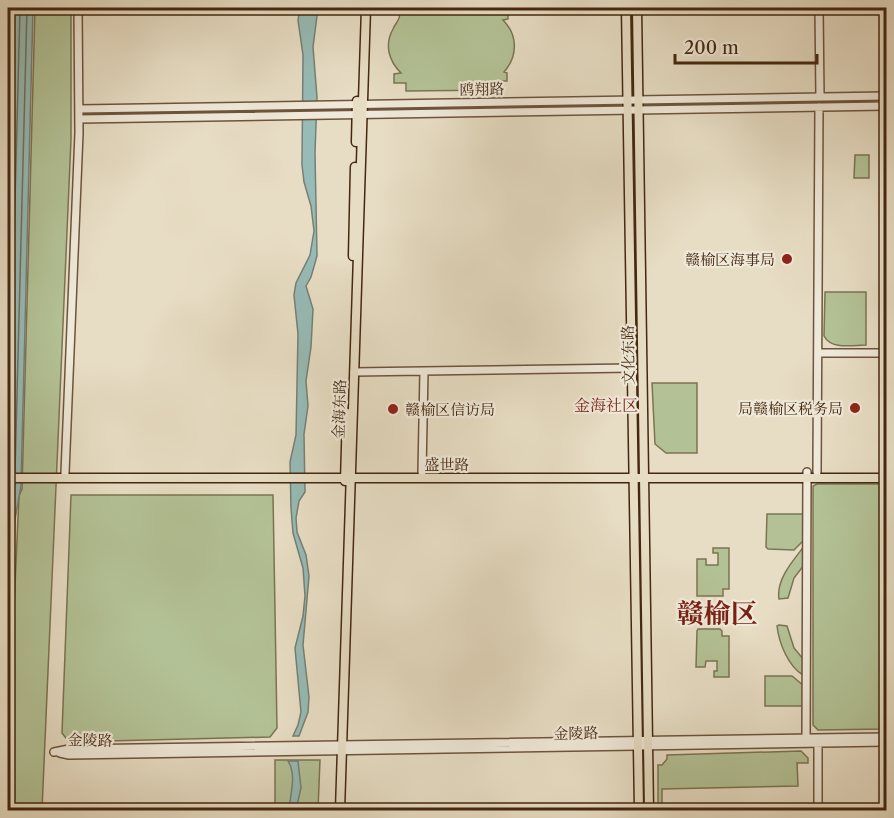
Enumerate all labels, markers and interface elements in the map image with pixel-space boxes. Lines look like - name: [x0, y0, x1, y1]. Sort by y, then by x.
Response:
- scale bar: [675, 27, 818, 65]
- text: 200 m: [684, 37, 739, 59]
- street label: 鸥翔路: [459, 79, 505, 99]
- place label: 赣榆区海事局: [685, 250, 775, 269]
- marker: 赣榆区海事局: [780, 252, 794, 266]
- street label: 文化东路: [618, 325, 638, 385]
- street label: 金海东路: [328, 379, 350, 439]
- district label: 金海社区: [574, 395, 638, 415]
- place label: 局赣榆区税务局: [738, 399, 843, 418]
- place label: 赣榆区信访局: [405, 400, 495, 419]
- marker: 局赣榆区税务局: [848, 401, 862, 415]
- marker: 赣榆区信访局: [386, 402, 400, 416]
- street label: 盛世路: [424, 455, 470, 474]
- district label: 赣榆区: [677, 597, 758, 630]
- street label: 金陵路: [553, 723, 599, 743]
- street label: 金陵路: [67, 730, 113, 750]

